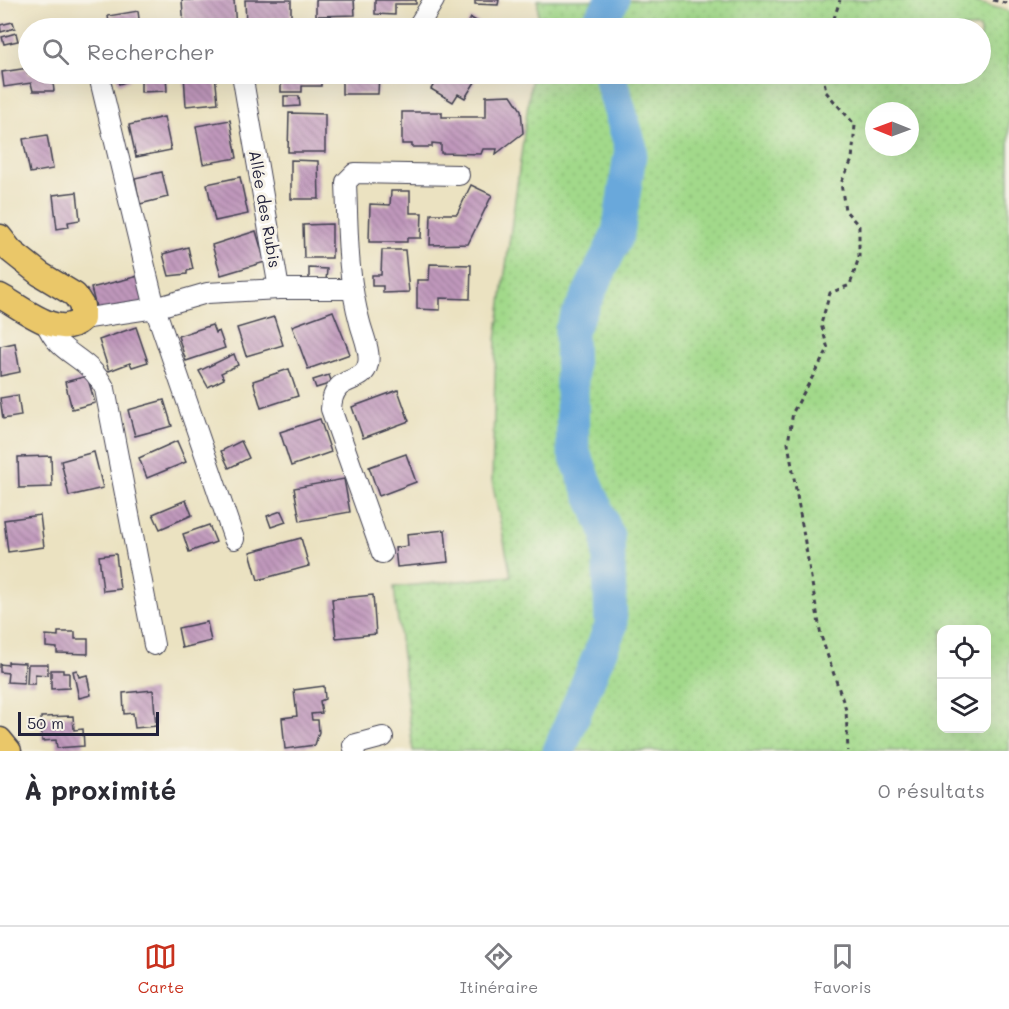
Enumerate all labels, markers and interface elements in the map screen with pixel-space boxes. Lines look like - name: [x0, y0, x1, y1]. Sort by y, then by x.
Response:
- search box: [18, 18, 991, 84]
- icon: search: [39, 35, 72, 68]
- text: Rechercher: [87, 37, 215, 66]
- north arrow: [865, 102, 919, 156]
- street label: Allée des Rubis: [245, 149, 286, 269]
- map controls: [937, 625, 991, 733]
- button: locate: [937, 625, 991, 679]
- button: layers: [937, 679, 991, 733]
- scale bar: [18, 709, 159, 736]
- text: 50 m: [27, 712, 64, 733]
- text: À proximité: [24, 773, 176, 807]
- text: 0 résultats: [878, 777, 985, 803]
- tab: Carte: [138, 940, 184, 997]
- tab: Itinéraire: [460, 940, 538, 997]
- tab: Favoris: [814, 940, 871, 997]

